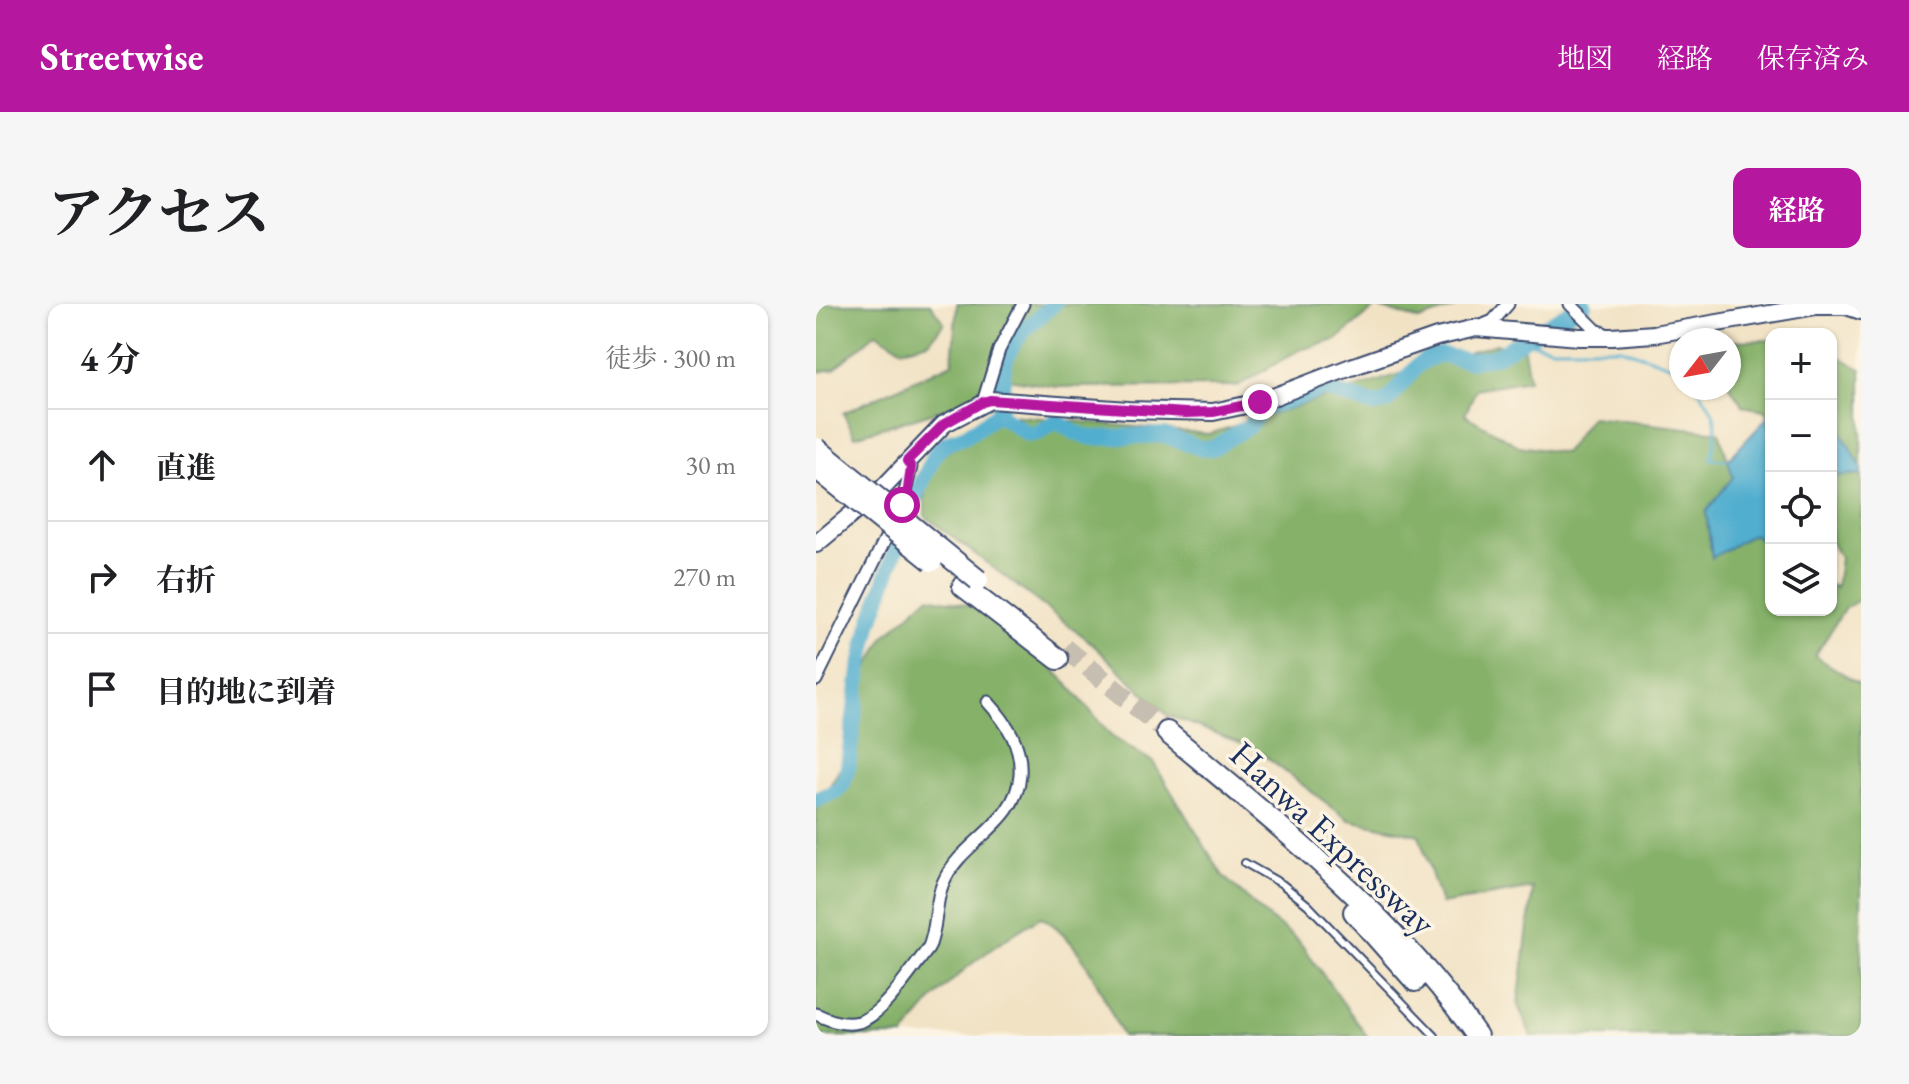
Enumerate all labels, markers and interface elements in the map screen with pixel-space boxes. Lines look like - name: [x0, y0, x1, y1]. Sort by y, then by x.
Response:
- text: Streetwise: [40, 32, 203, 81]
- text: 地図: [1557, 40, 1613, 76]
- text: 経路: [1657, 40, 1713, 76]
- text: 保存済み: [1757, 40, 1869, 76]
- button: 経路: [1733, 168, 1861, 248]
- text: アクセス: [48, 176, 270, 249]
- north arrow: [1669, 328, 1741, 400]
- map controls: [1765, 328, 1837, 616]
- button: +: [1765, 328, 1837, 400]
- text: 4 分: [80, 337, 140, 381]
- text: 徒歩 · 300 m: [606, 341, 736, 375]
- route end: [1242, 384, 1278, 420]
- button: −: [1765, 400, 1837, 472]
- icon: ahead: [80, 443, 124, 487]
- text: 直進: [156, 448, 216, 487]
- text: 30 m: [686, 448, 736, 482]
- button: locate: [1765, 472, 1837, 544]
- route start: [884, 487, 920, 523]
- button: layers: [1765, 544, 1837, 616]
- icon: right: [80, 555, 124, 599]
- text: 右折: [156, 560, 216, 599]
- text: 270 m: [673, 560, 736, 594]
- icon: arrive: [80, 667, 124, 711]
- text: 目的地に到着: [156, 672, 336, 711]
- street label: Hanwa Expressway: [1220, 730, 1446, 946]

